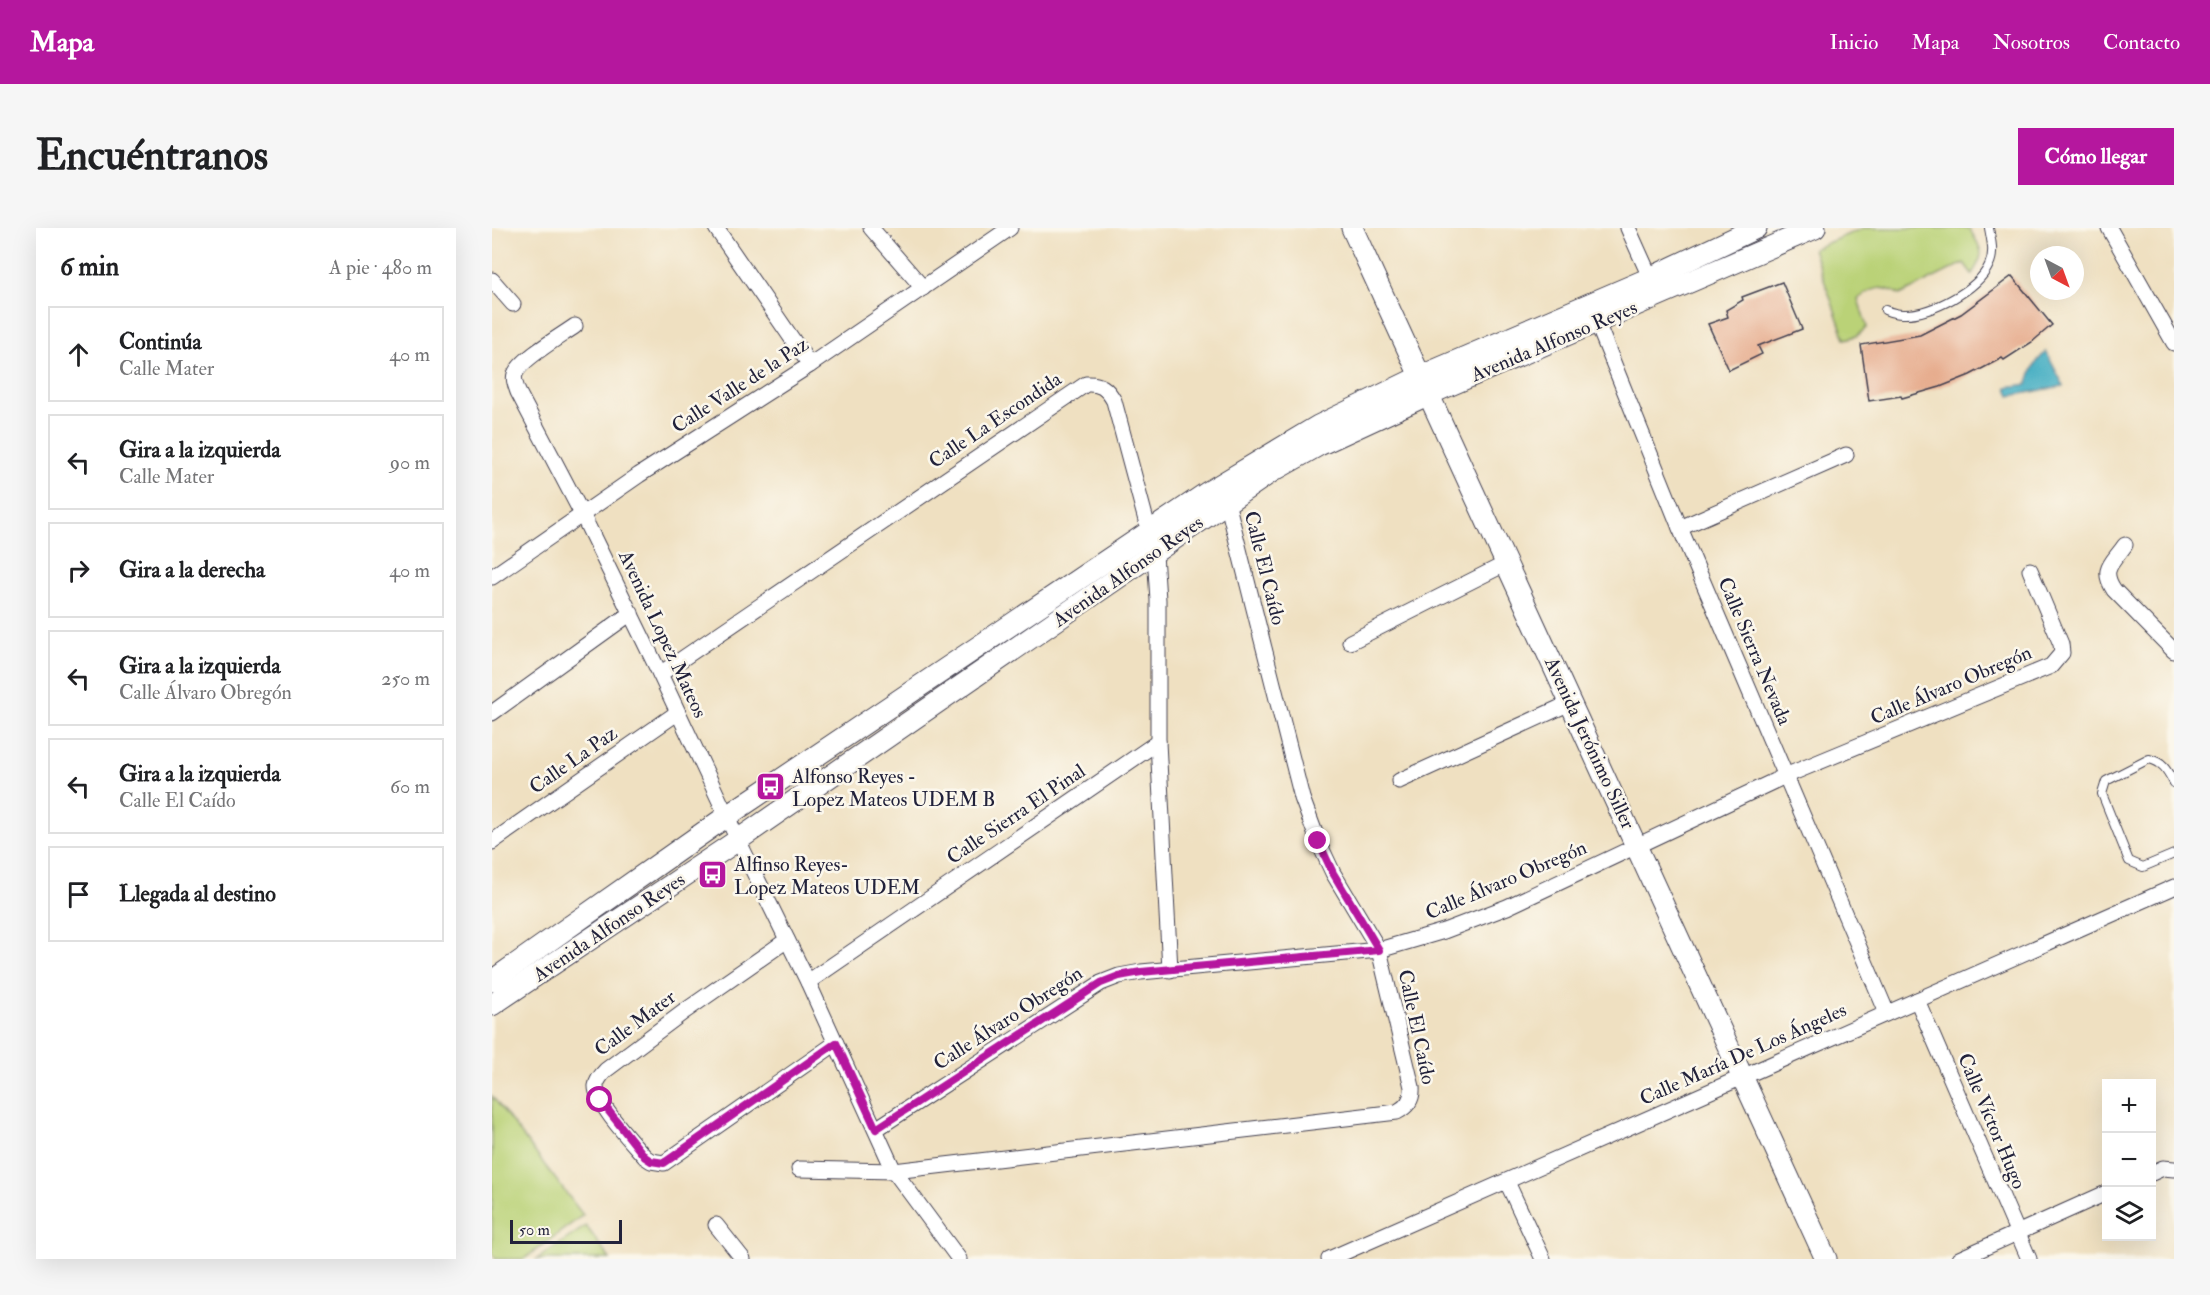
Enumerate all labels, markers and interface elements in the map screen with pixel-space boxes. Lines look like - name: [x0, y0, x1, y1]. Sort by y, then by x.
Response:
- text: Mapa: [30, 25, 94, 60]
- text: Inicio: [1829, 29, 1878, 56]
- text: Mapa: [1911, 29, 1959, 56]
- text: Nosotros: [1992, 29, 2070, 56]
- text: Contacto: [2103, 29, 2180, 56]
- button: Cómo llegar: [2018, 128, 2174, 185]
- text: Encuéntranos: [36, 130, 268, 182]
- north arrow: [2030, 246, 2084, 300]
- text: 6 min: [60, 251, 119, 283]
- text: A pie · 480 m: [329, 255, 432, 280]
- street label: Avenida Alfonso Reyes: [1466, 295, 1641, 388]
- text: Continúa: [119, 328, 202, 356]
- street label: Calle Valle de la Paz: [667, 331, 813, 439]
- icon: ahead: [62, 338, 95, 371]
- text: 40 m: [389, 342, 430, 367]
- text: Calle Mater: [119, 356, 214, 381]
- street label: Calle La Escondida: [924, 366, 1067, 474]
- text: Gira a la izquierda: [119, 436, 280, 464]
- icon: left: [62, 446, 95, 479]
- text: 90 m: [390, 450, 430, 475]
- text: Calle Mater: [119, 464, 214, 489]
- street label: Calle El Caído: [1239, 508, 1291, 628]
- street label: Avenida Alfonso Reyes: [1047, 510, 1208, 633]
- street label: Avenida Lopez Mateos: [612, 545, 713, 722]
- icon: right: [62, 554, 95, 587]
- text: Gira a la derecha: [119, 556, 265, 584]
- text: 40 m: [389, 558, 430, 583]
- street label: Calle Sierra Nevada: [1713, 573, 1798, 729]
- street label: Calle Álvaro Obregón: [1866, 639, 2035, 730]
- text: Gira a la izquierda: [119, 652, 280, 680]
- street label: Avenida Jerónimo Siller: [1539, 652, 1641, 834]
- icon: left: [62, 662, 95, 695]
- text: 250 m: [381, 666, 430, 691]
- text: Calle Álvaro Obregón: [119, 680, 292, 705]
- street label: Calle La Paz: [524, 720, 622, 799]
- street label: Calle Sierra El Pinal: [942, 758, 1090, 870]
- text: Gira a la izquierda: [119, 760, 280, 788]
- place label: Alfonso Reyes - Lopez Mateos UDEM B: [791, 764, 995, 813]
- icon: left: [62, 770, 95, 803]
- bus stop icon: Alfonso Reyes - Lopez Mateos UDEM B: [755, 771, 787, 803]
- text: 60 m: [390, 774, 430, 799]
- text: Calle El Caído: [119, 788, 236, 813]
- route end: [1304, 827, 1330, 853]
- street label: Calle Álvaro Obregón: [1421, 834, 1590, 925]
- place label: Alfinso Reyes- Lopez Mateos UDEM: [733, 852, 920, 901]
- bus stop icon: Alfinso Reyes- Lopez Mateos UDEM: [697, 859, 729, 891]
- street label: Avenida Alfonso Reyes: [527, 867, 690, 988]
- icon: arrive: [62, 878, 95, 911]
- text: Llegada al destino: [119, 880, 276, 908]
- street label: Calle Álvaro Obregón: [928, 960, 1087, 1076]
- street label: Calle El Caído: [1393, 967, 1441, 1087]
- street label: Calle Mater: [589, 984, 681, 1062]
- street label: Calle María De Los Ángeles: [1635, 996, 1850, 1111]
- street label: Calle Víctor Hugo: [1952, 1049, 2032, 1193]
- map controls: [2102, 1079, 2156, 1241]
- button: +: [2102, 1079, 2156, 1133]
- route start: [586, 1086, 612, 1112]
- button: −: [2102, 1133, 2156, 1187]
- button: layers: [2102, 1187, 2156, 1241]
- scale bar: [510, 1217, 622, 1244]
- text: 50 m: [519, 1220, 550, 1240]

